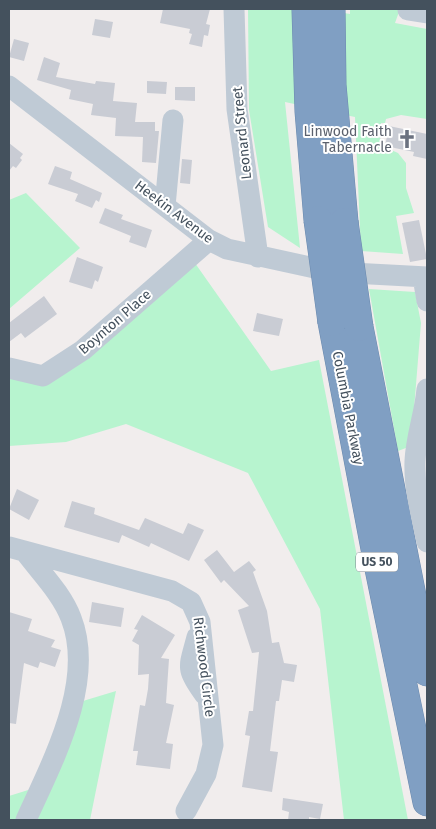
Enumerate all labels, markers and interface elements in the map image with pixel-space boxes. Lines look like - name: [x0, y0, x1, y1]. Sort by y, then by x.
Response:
- street label: Leonard Street: [229, 85, 255, 180]
- place label: Linwood Faith Tabernacle: [304, 123, 392, 156]
- church icon: Linwood Faith Tabernacle: [396, 128, 418, 150]
- street label: Heekin Avenue: [131, 177, 217, 247]
- street label: Boynton Place: [75, 286, 155, 358]
- street label: Columbia Parkway: [329, 350, 367, 466]
- road number: US 50: [356, 552, 398, 572]
- street label: Richwood Circle: [189, 616, 219, 718]

